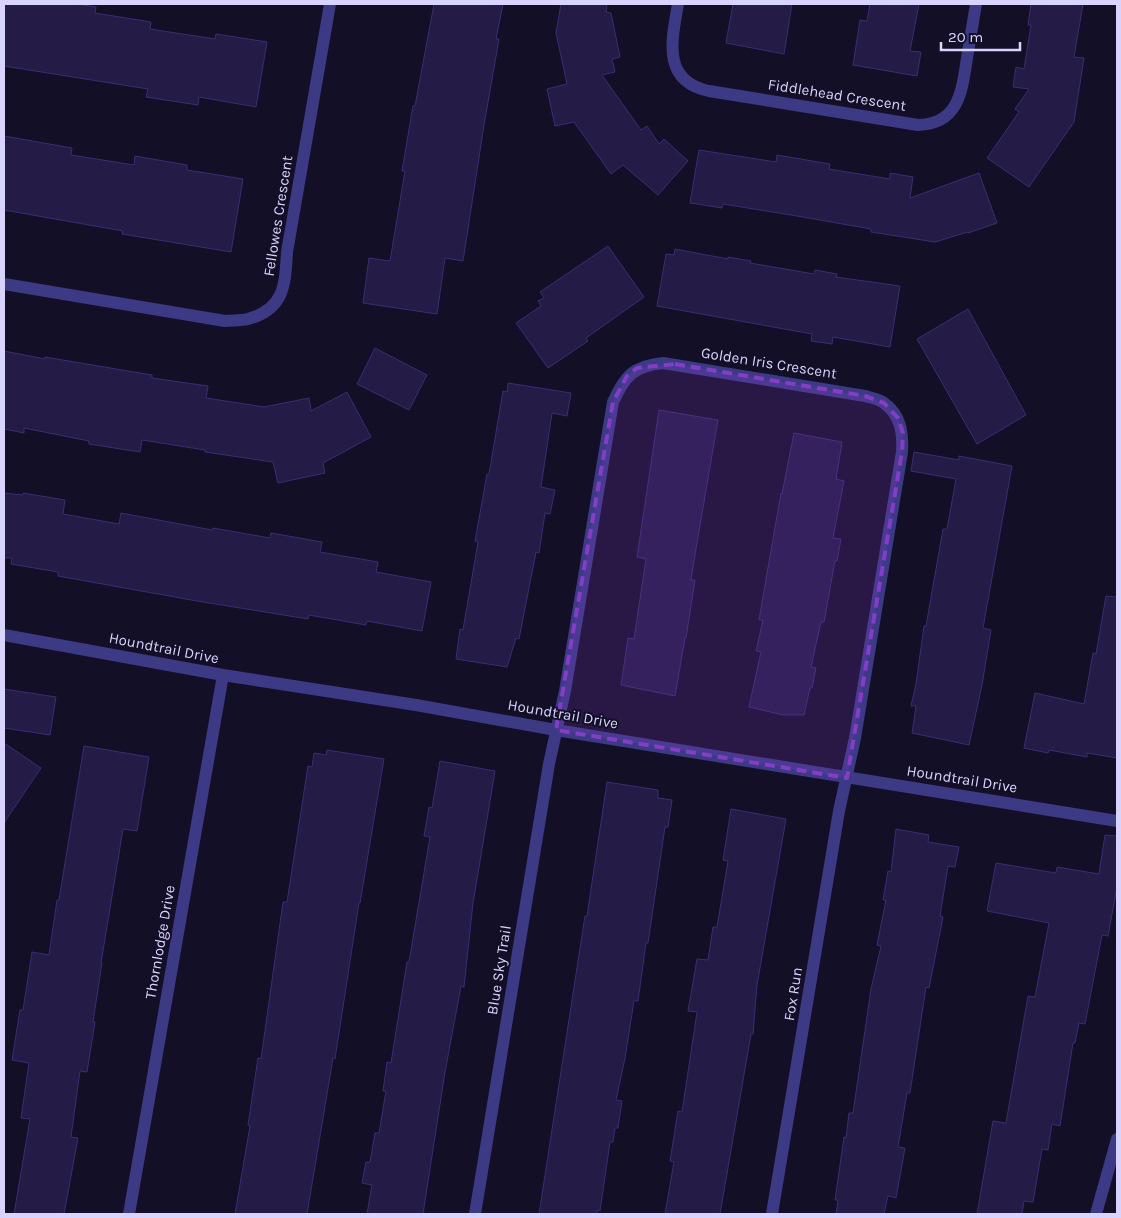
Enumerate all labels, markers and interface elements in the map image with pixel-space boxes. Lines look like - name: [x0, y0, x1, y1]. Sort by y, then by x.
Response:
- scale bar: [941, 20, 1020, 52]
- text: 20 m: [948, 28, 983, 46]
- street label: Fiddlehead Crescent: [767, 75, 908, 115]
- street label: Fellowes Crescent: [260, 154, 296, 278]
- street label: Golden Iris Crescent: [700, 343, 838, 383]
- street label: Houndtrail Drive: [107, 628, 221, 668]
- street label: Houndtrail Drive: [506, 695, 620, 733]
- street label: Houndtrail Drive: [905, 761, 1019, 797]
- street label: Thornlodge Drive: [141, 884, 179, 1000]
- street label: Blue Sky Trail: [483, 924, 515, 1016]
- street label: Fox Run: [780, 966, 806, 1022]

